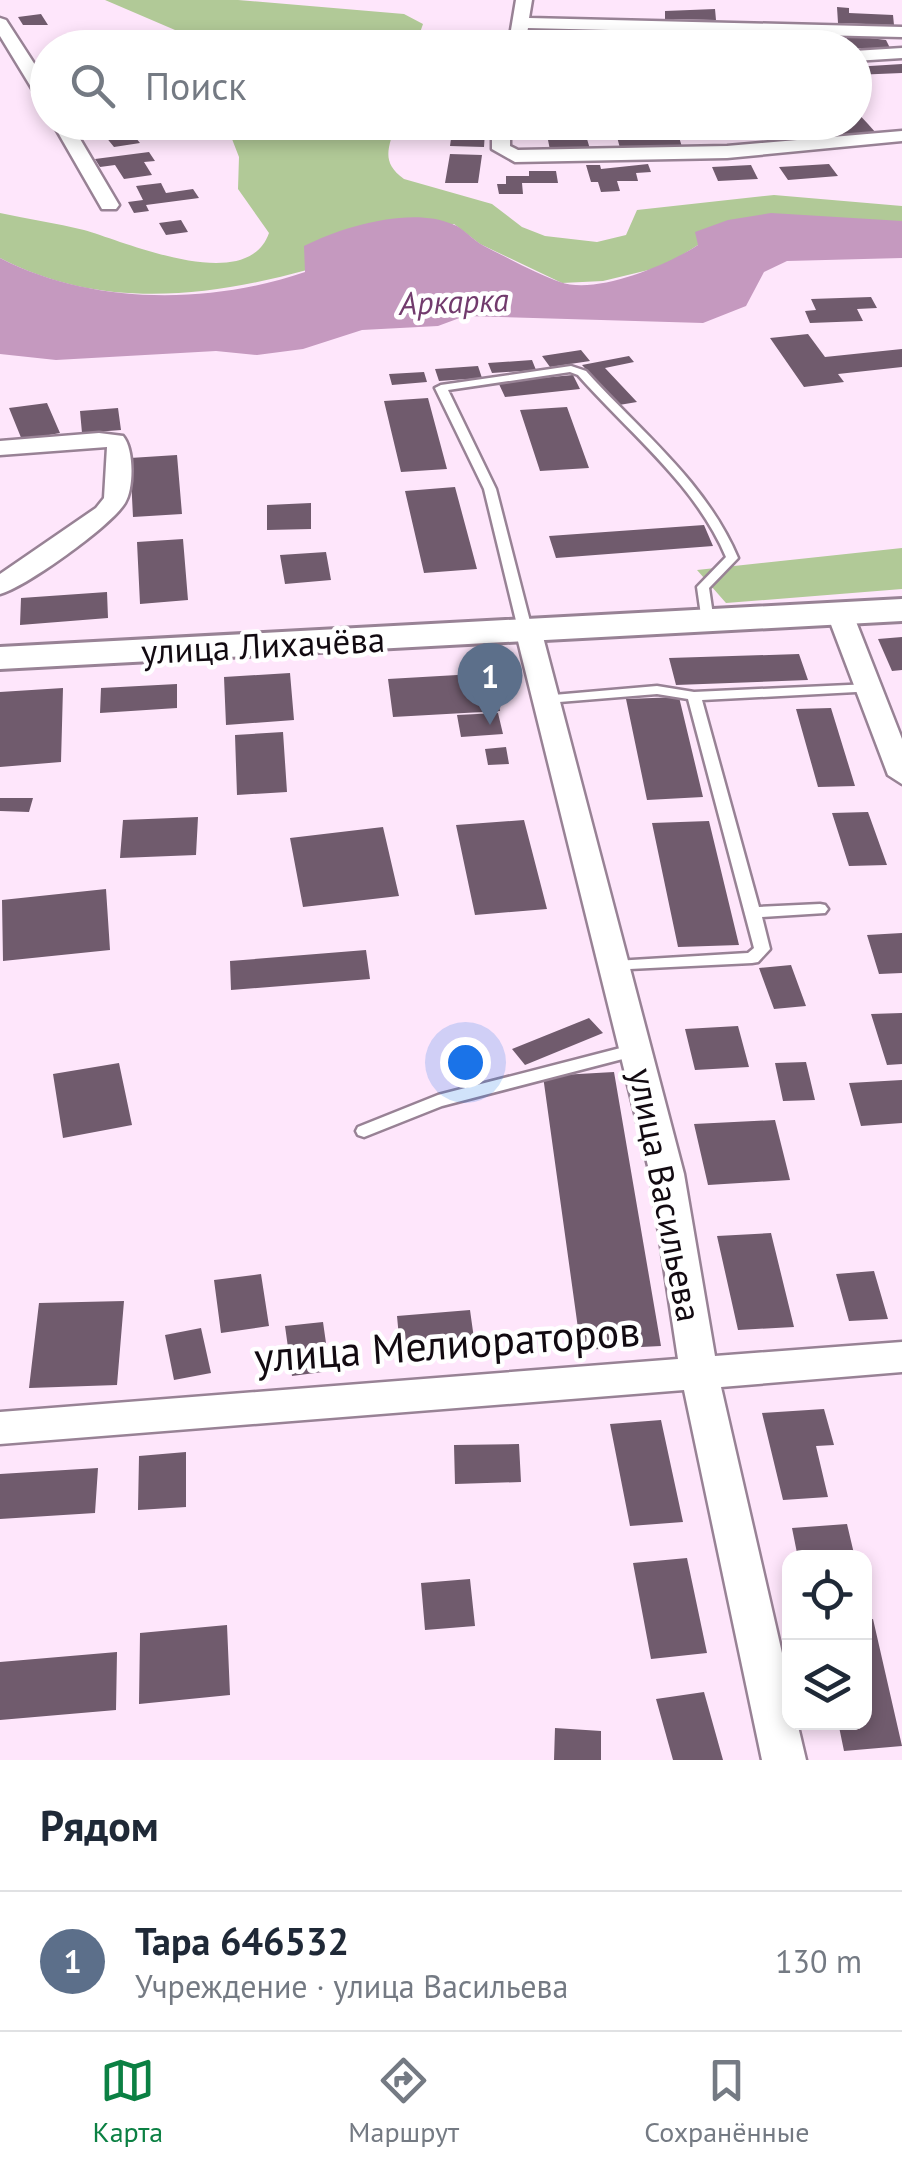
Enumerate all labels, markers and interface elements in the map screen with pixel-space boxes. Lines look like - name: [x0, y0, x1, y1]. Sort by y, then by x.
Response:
- search box: [30, 30, 872, 140]
- icon: search: [65, 58, 120, 113]
- text: Поиск: [145, 61, 246, 110]
- water label: Аркарка: [396, 278, 510, 324]
- street label: улица Лихачёва: [140, 616, 386, 674]
- pin: 1: [458, 642, 522, 725]
- your location: [440, 1037, 491, 1088]
- street label: улица Васильева: [619, 1064, 713, 1325]
- street label: улица Мелиораторов: [252, 1303, 642, 1384]
- map controls: [782, 1550, 872, 1730]
- button: locate: [782, 1550, 872, 1640]
- button: layers: [782, 1640, 872, 1730]
- text: Рядом: [40, 1798, 159, 1853]
- text: Тара 646532: [135, 1916, 349, 1965]
- text: 1: [63, 1940, 82, 1982]
- text: 130 m: [775, 1940, 862, 1982]
- text: Учреждение · улица Васильева: [135, 1965, 568, 2007]
- tab: Карта: [93, 2053, 163, 2150]
- tab: Маршрут: [348, 2053, 459, 2150]
- tab: Сохранённые: [644, 2053, 809, 2150]

